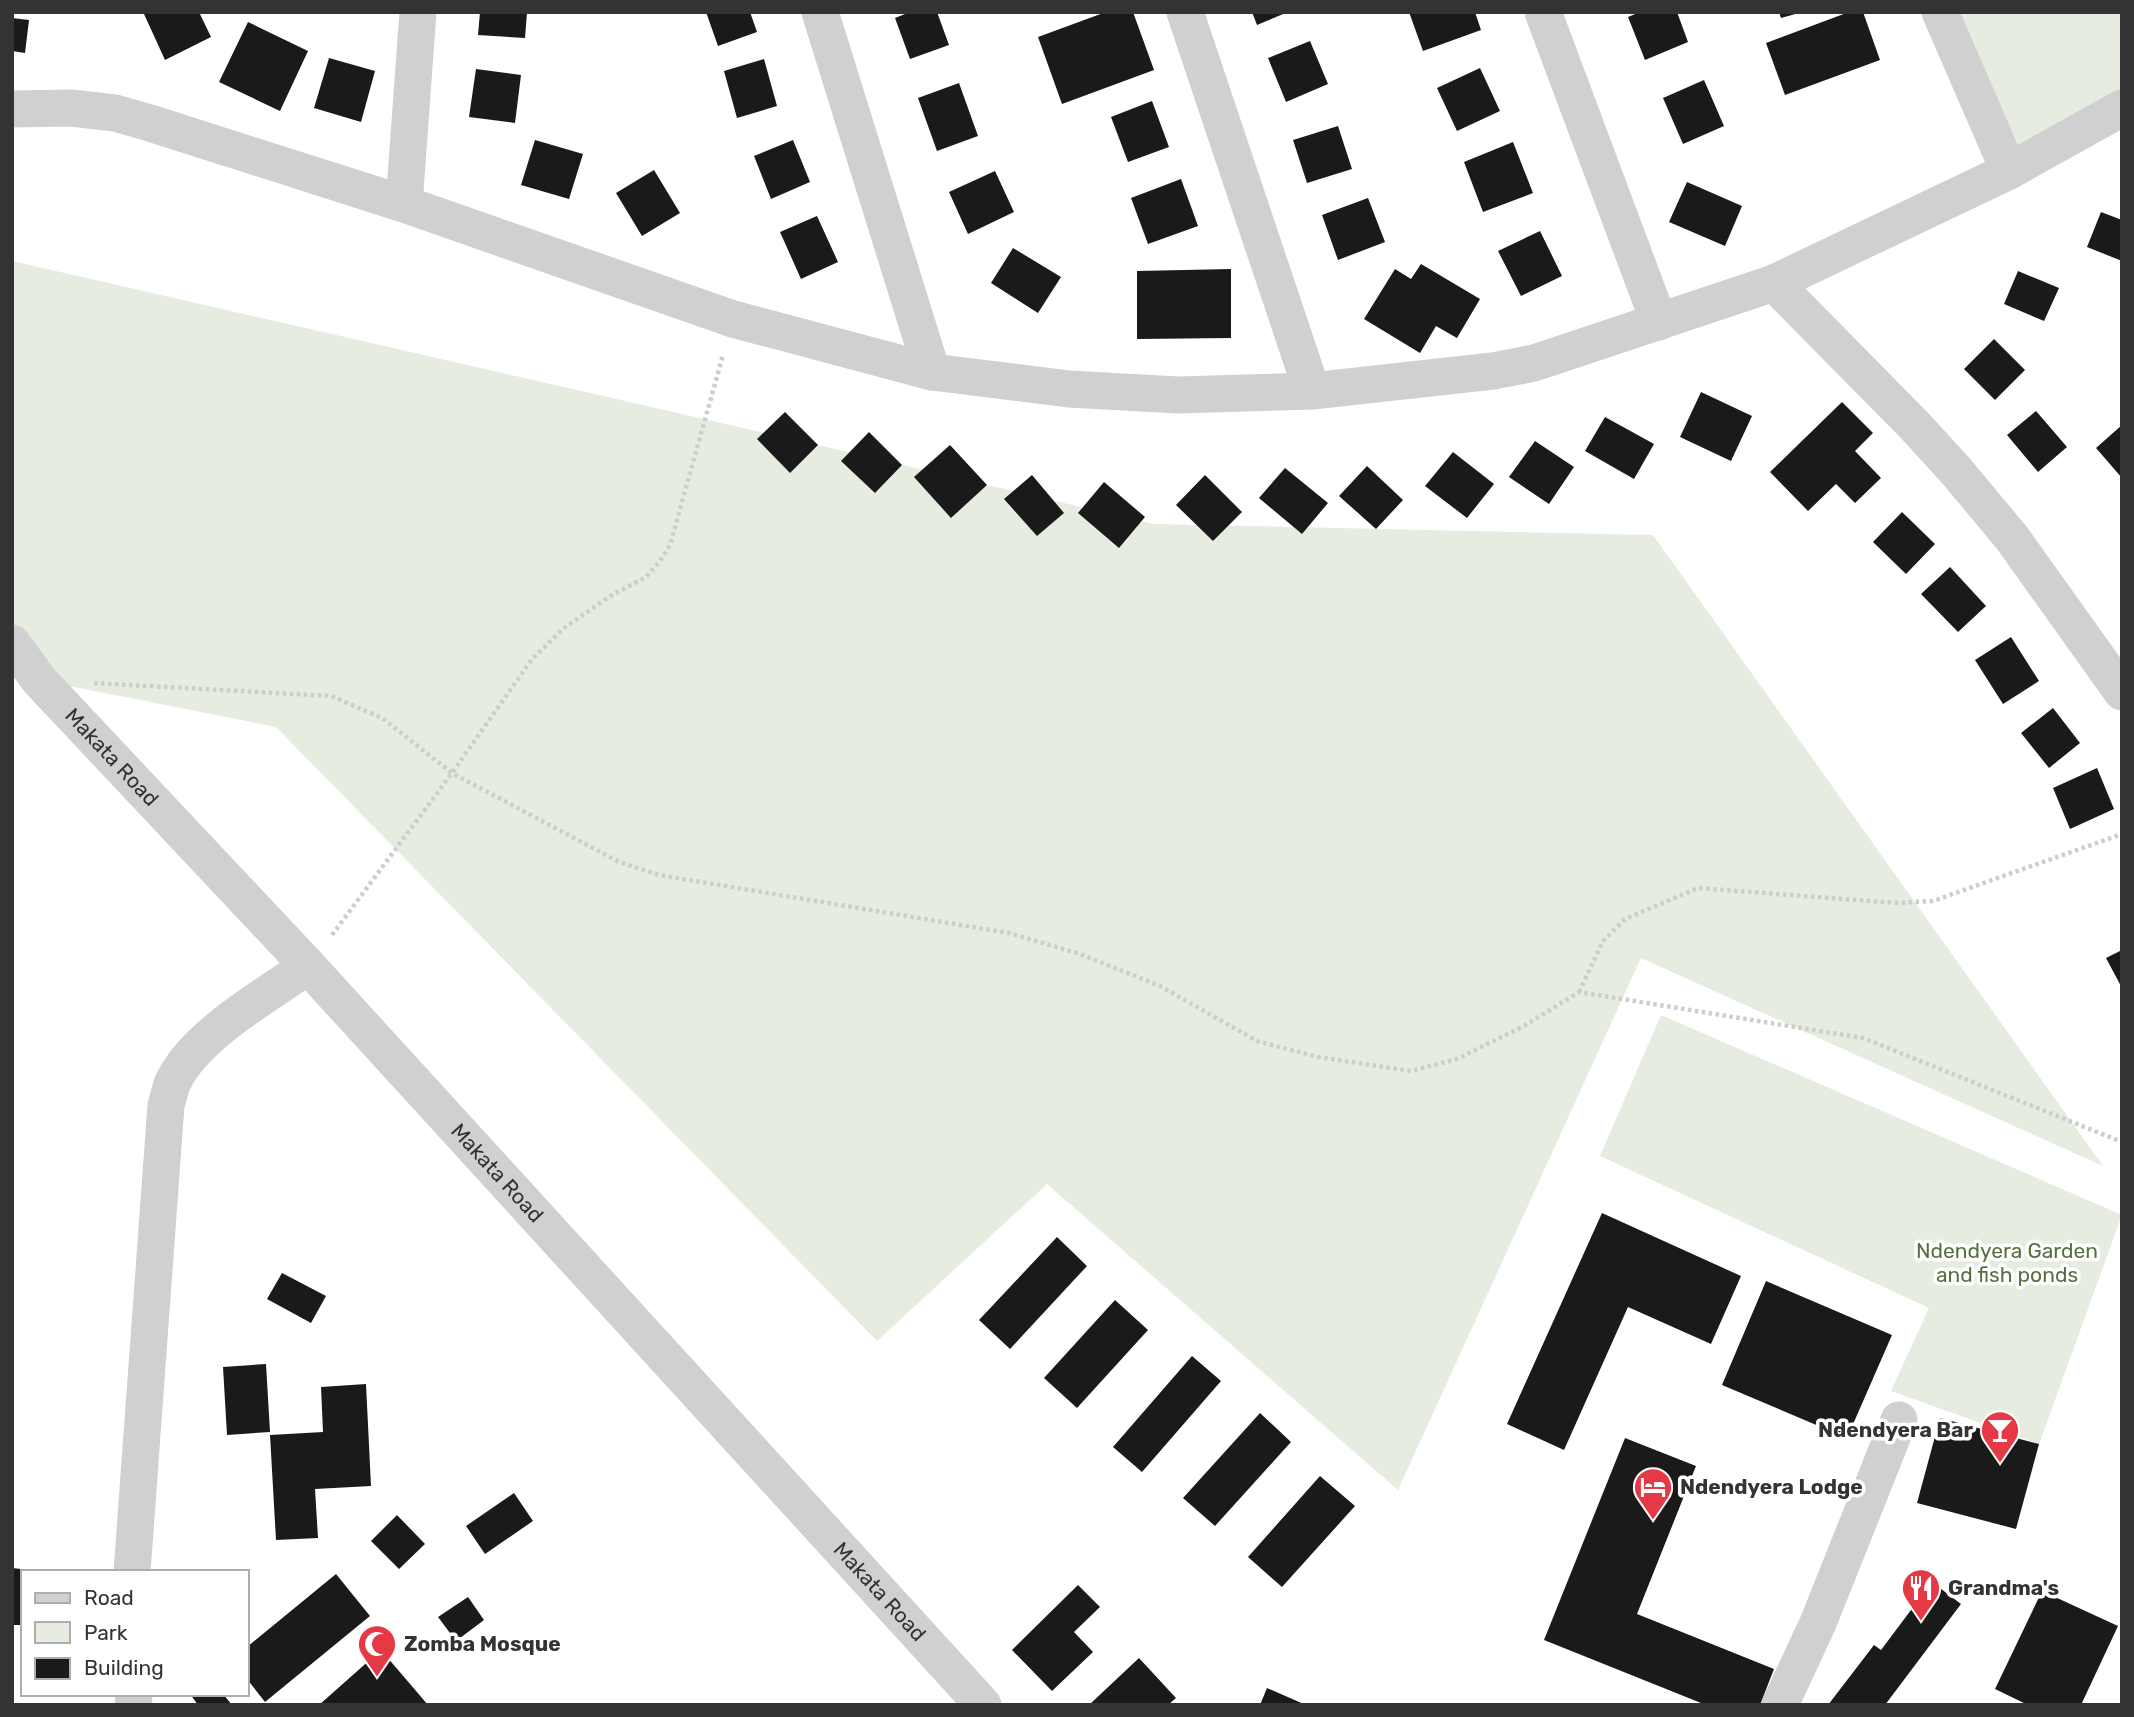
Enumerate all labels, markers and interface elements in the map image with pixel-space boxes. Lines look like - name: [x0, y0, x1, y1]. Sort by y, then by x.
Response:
- street label: Makata Road: [60, 703, 164, 811]
- street label: Makata Road: [446, 1118, 549, 1227]
- park label: Ndendyera Garden and fish ponds: [1916, 1238, 2098, 1287]
- bar icon: Ndendyera Bar: [1979, 1409, 2021, 1464]
- place label: Ndendyera Bar: [1818, 1417, 1973, 1442]
- hotel icon: Ndendyera Lodge: [1632, 1466, 1674, 1521]
- place label: Ndendyera Lodge: [1680, 1474, 1863, 1499]
- street label: Makata Road: [829, 1537, 931, 1646]
- restaurant icon: Grandma's: [1900, 1567, 1942, 1622]
- legend: [21, 1570, 248, 1696]
- place label: Grandma's: [1948, 1575, 2059, 1600]
- text: Road: [84, 1585, 134, 1610]
- text: Park: [84, 1620, 128, 1645]
- mosque icon: Zomba Mosque: [356, 1623, 398, 1678]
- place label: Zomba Mosque: [404, 1631, 561, 1656]
- text: Building: [84, 1655, 164, 1680]

